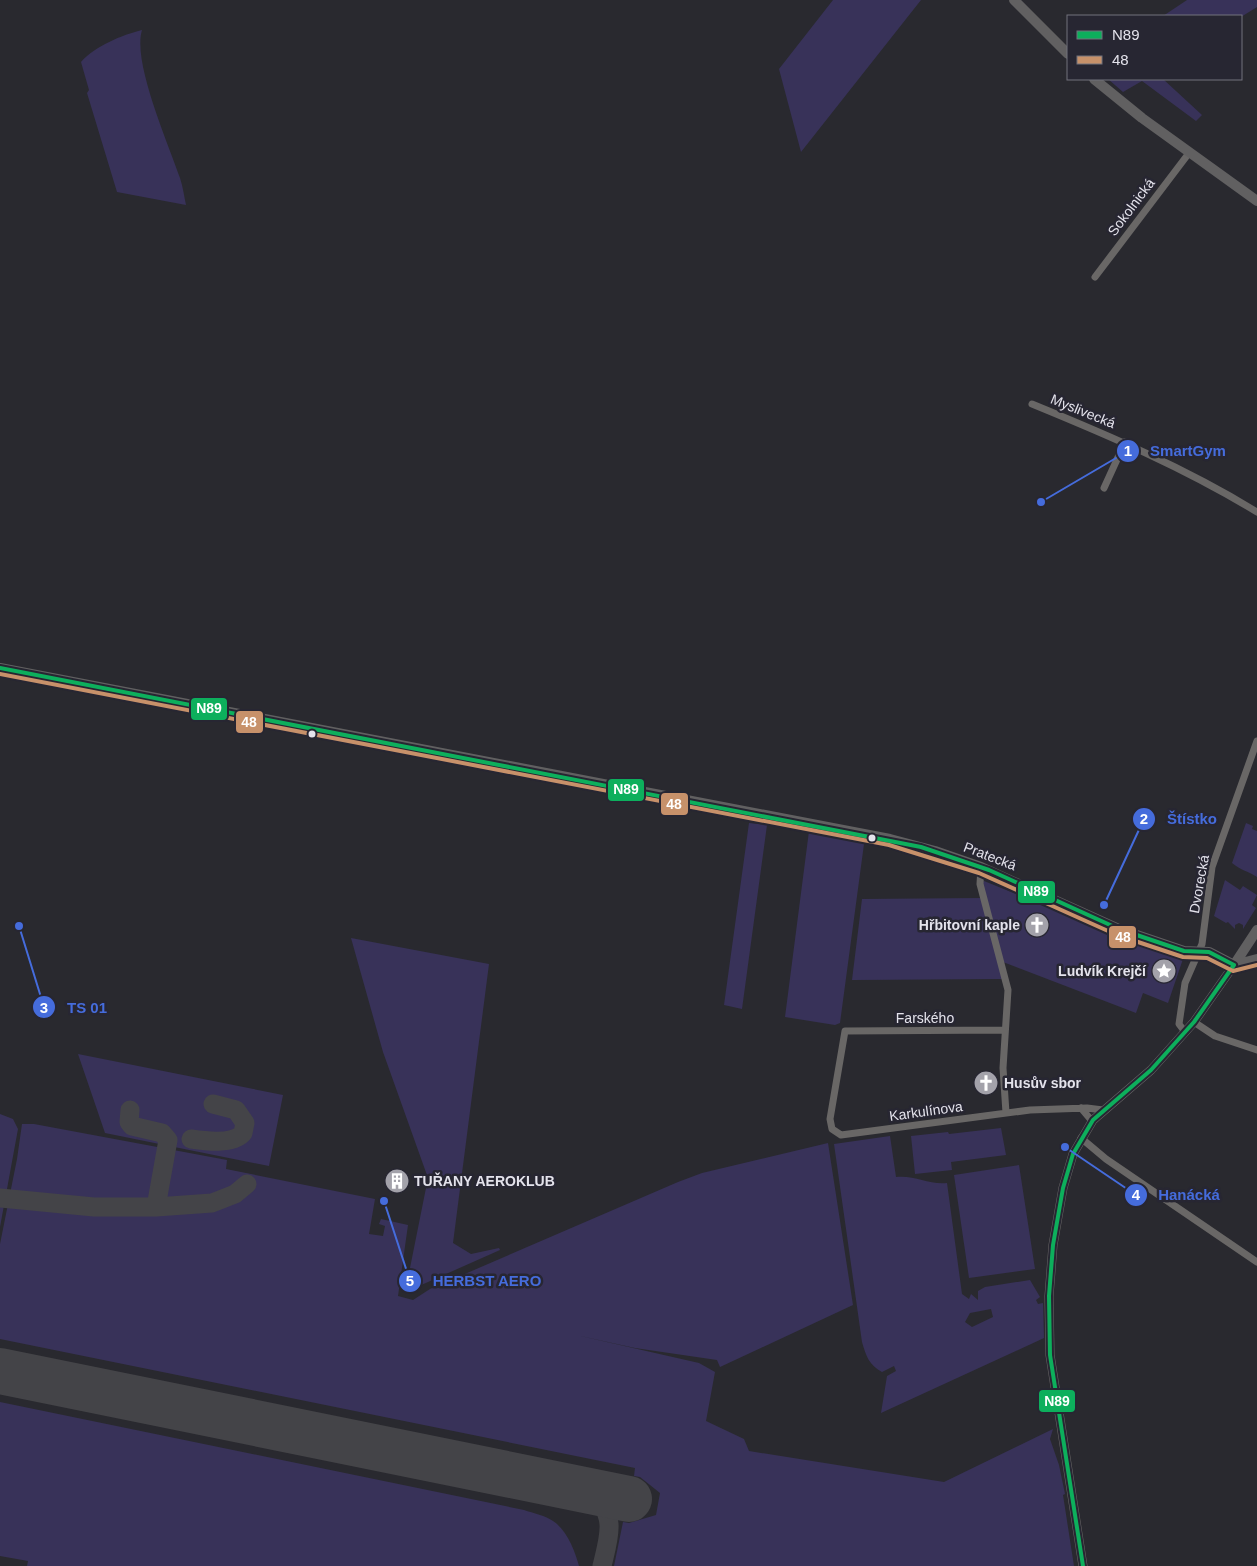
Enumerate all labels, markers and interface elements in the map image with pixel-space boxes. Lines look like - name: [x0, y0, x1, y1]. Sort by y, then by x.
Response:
- legend: [1067, 15, 1242, 80]
- text: N89: [1112, 26, 1140, 43]
- text: 48: [1112, 51, 1129, 68]
- street label: Sokolnická: [1104, 175, 1158, 239]
- street label: Myslivecká: [1048, 391, 1118, 431]
- callout: SmartGym: [1115, 436, 1236, 466]
- text: 1: [1124, 442, 1132, 459]
- text: SmartGym: [1150, 442, 1226, 459]
- line badge: N89: [190, 697, 228, 721]
- text: N89: [196, 700, 222, 716]
- line badge: 48: [235, 710, 264, 734]
- text: 48: [241, 714, 257, 730]
- unlabelled marker: [307, 729, 317, 739]
- line badge: N89: [607, 778, 645, 802]
- text: N89: [613, 781, 639, 797]
- line badge: 48: [660, 792, 689, 816]
- text: 48: [666, 796, 682, 812]
- callout: Štístko: [1132, 804, 1227, 834]
- text: 2: [1140, 810, 1148, 827]
- text: Štístko: [1167, 810, 1217, 827]
- unlabelled marker: [867, 833, 877, 843]
- street label: Pratecká: [961, 839, 1019, 873]
- street label: Dvorecká: [1186, 853, 1212, 915]
- line badge: N89: [1017, 880, 1056, 904]
- text: N89: [1023, 883, 1049, 899]
- church icon: Hřbitovní kaple: [1024, 912, 1050, 938]
- place label: Hřbitovní kaple: [919, 917, 1020, 933]
- line badge: 48: [1108, 925, 1137, 949]
- text: 48: [1115, 929, 1131, 945]
- place icon: Ludvík Krejčí: [1151, 958, 1177, 984]
- place label: Ludvík Krejčí: [1058, 963, 1147, 979]
- callout: TS 01: [32, 992, 117, 1022]
- text: 3: [40, 999, 48, 1016]
- text: TS 01: [67, 999, 107, 1016]
- street label: Farského: [896, 1010, 954, 1026]
- church icon: Husův sbor: [973, 1070, 999, 1096]
- place label: Husův sbor: [1004, 1075, 1082, 1091]
- street label: Karkulínova: [888, 1098, 964, 1124]
- building icon: TUŘANY AEROKLUB: [384, 1168, 410, 1194]
- place label: TUŘANY AEROKLUB: [414, 1172, 555, 1189]
- callout: Hanácká: [1123, 1180, 1230, 1210]
- text: 4: [1132, 1186, 1141, 1203]
- text: Hanácká: [1158, 1186, 1221, 1203]
- callout: HERBST AERO: [398, 1266, 552, 1296]
- text: 5: [406, 1272, 414, 1289]
- text: HERBST AERO: [433, 1272, 542, 1289]
- line badge: N89: [1038, 1389, 1076, 1413]
- text: N89: [1044, 1393, 1070, 1409]

